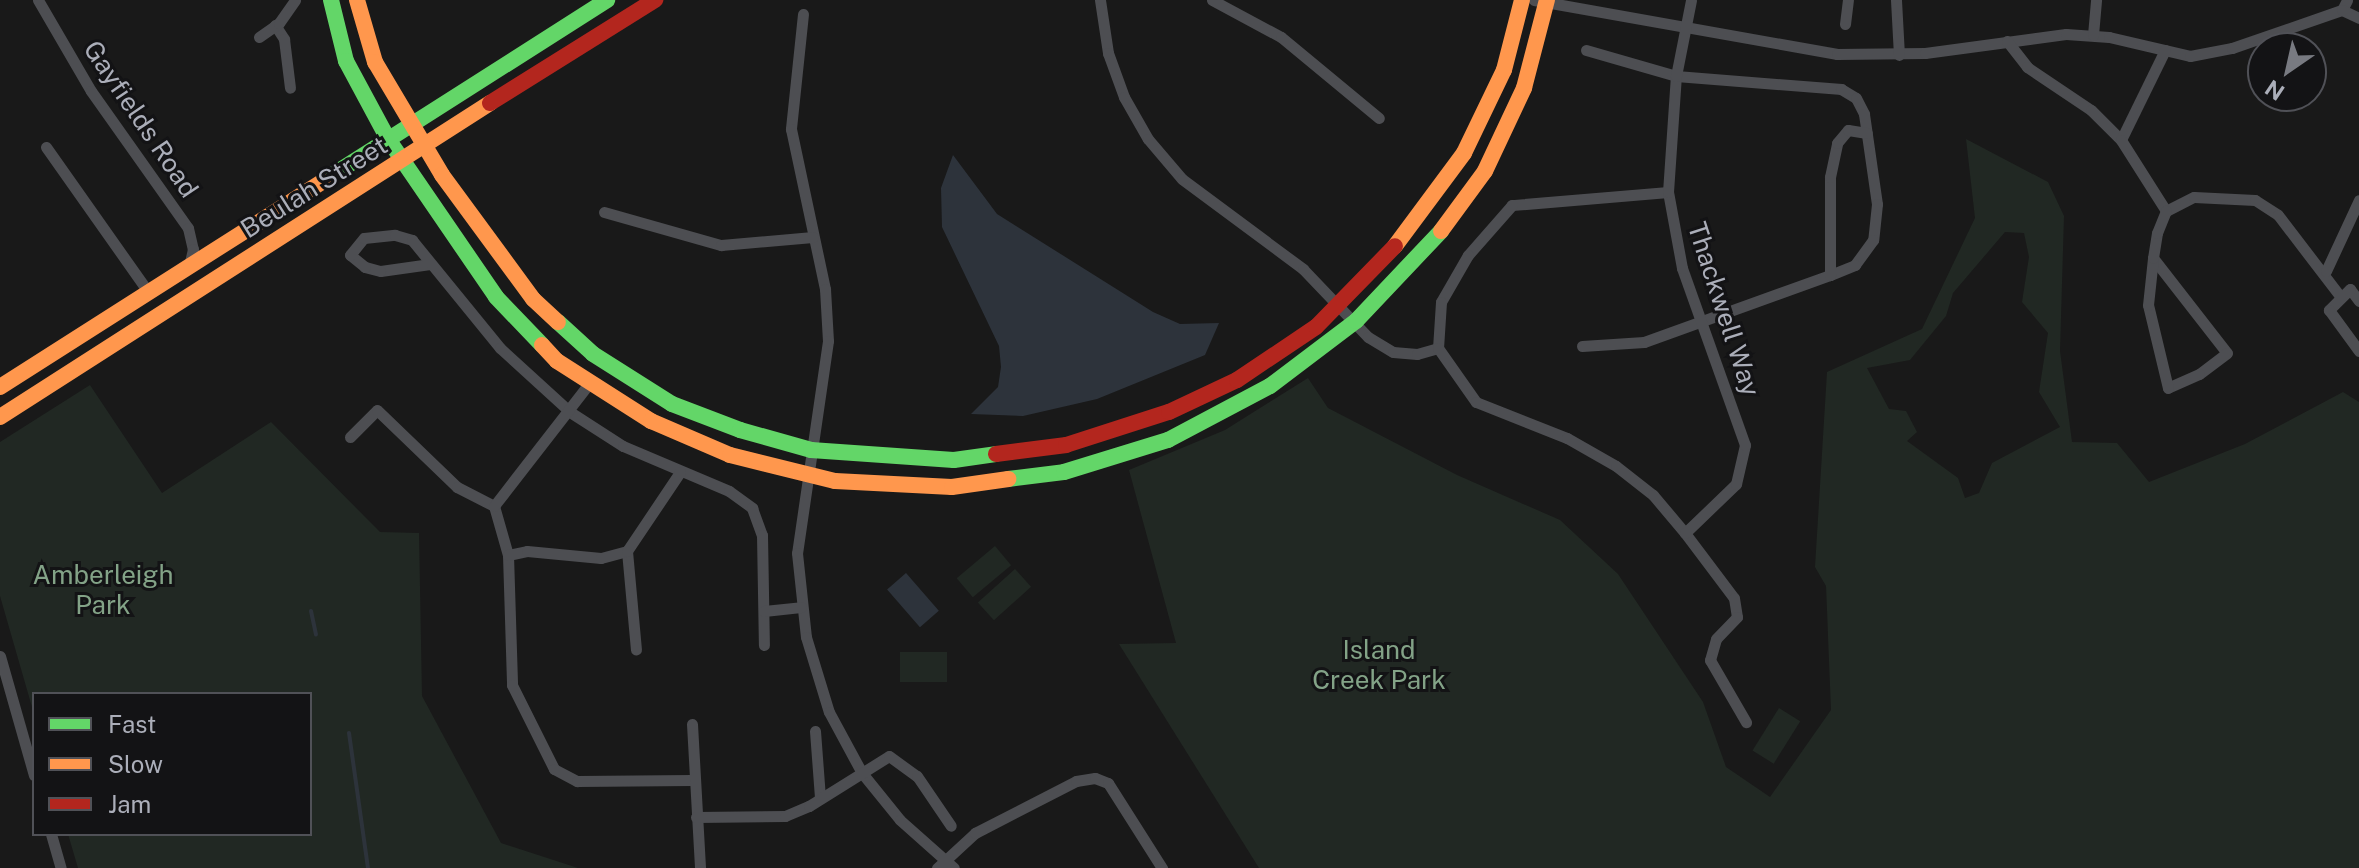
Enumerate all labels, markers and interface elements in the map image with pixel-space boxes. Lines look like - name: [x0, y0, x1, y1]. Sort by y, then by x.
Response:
- north arrow: [2247, 32, 2327, 112]
- street label: Gayfields Road: [77, 35, 205, 203]
- text: N: [2260, 75, 2289, 106]
- street label: Beulah Street: [235, 130, 393, 244]
- street label: Thackwell Way: [1681, 218, 1767, 400]
- park label: Amberleigh Park: [33, 559, 173, 620]
- park label: Island Creek Park: [1312, 634, 1446, 696]
- legend: [32, 692, 312, 836]
- text: Fast: [108, 710, 156, 738]
- text: Slow: [108, 750, 163, 778]
- text: Jam: [108, 790, 151, 818]

